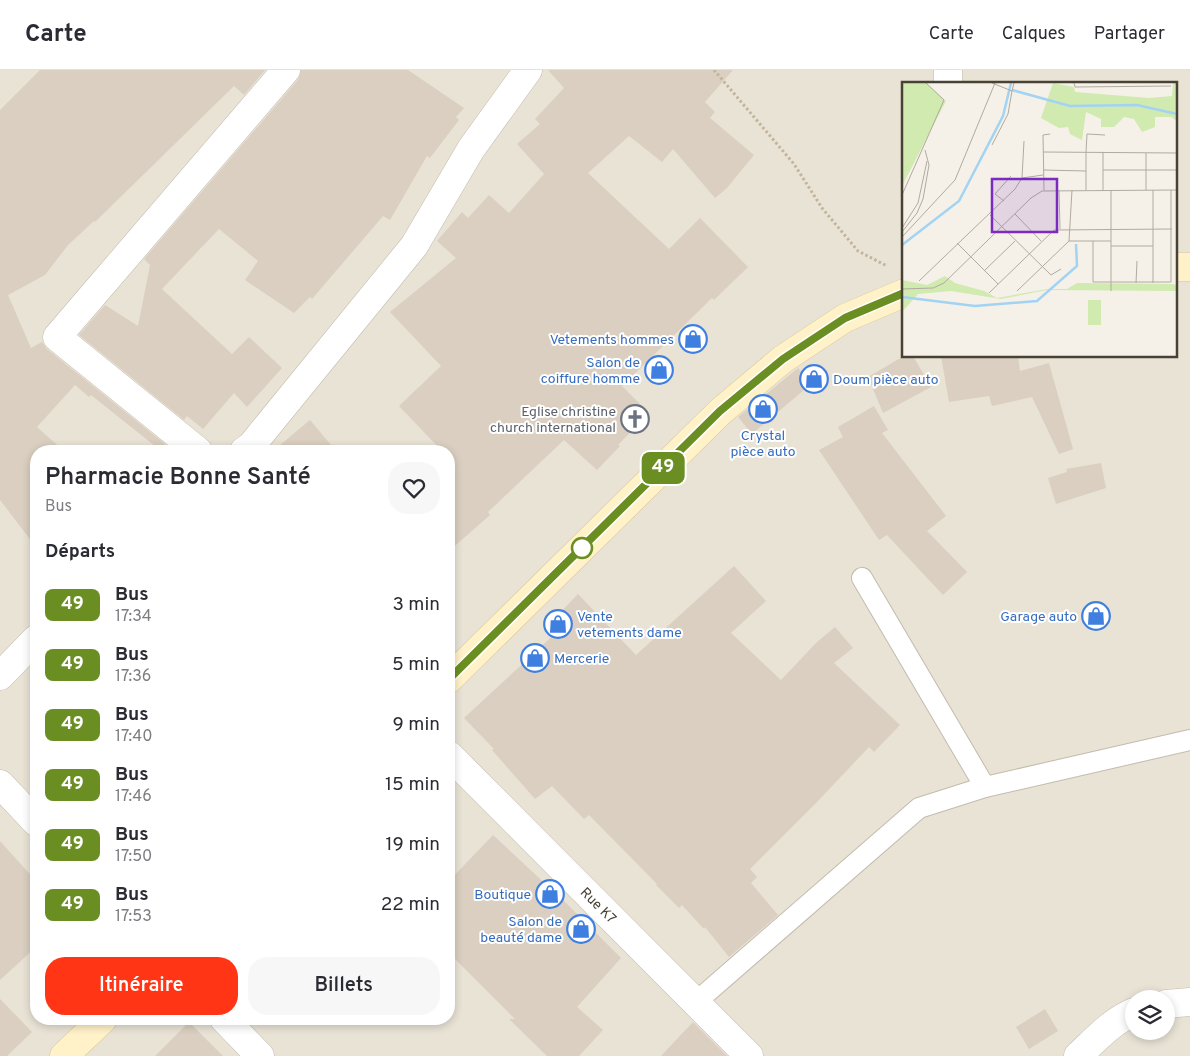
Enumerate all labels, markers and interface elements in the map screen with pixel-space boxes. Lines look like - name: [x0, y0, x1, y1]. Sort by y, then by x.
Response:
- text: Carte: [25, 20, 87, 50]
- text: Carte: [929, 23, 974, 46]
- text: Calques: [1002, 23, 1066, 46]
- text: Partager: [1094, 23, 1165, 46]
- inset map: [902, 82, 1178, 358]
- shop icon: Vetements hommes: [678, 324, 708, 354]
- place label: Vetements hommes: [550, 332, 674, 349]
- place label: Salon de coiffure homme: [541, 355, 640, 388]
- shop icon: Salon de coiffure homme: [644, 355, 674, 385]
- shop icon: Doum pièce auto: [799, 364, 829, 394]
- place label: Doum pièce auto: [833, 372, 939, 389]
- shop icon: Crystal pièce auto: [748, 394, 778, 424]
- place label: Eglise christine church international: [490, 404, 616, 437]
- church icon: Eglise christine church international: [620, 404, 650, 434]
- place label: Crystal pièce auto: [730, 428, 796, 461]
- line badge: 49: [640, 452, 686, 484]
- text: 49: [652, 456, 674, 479]
- button: heart: [388, 462, 440, 514]
- text: Pharmacie Bonne Santé: [45, 463, 311, 493]
- text: Bus: [45, 497, 72, 517]
- unlabelled marker: [571, 537, 593, 559]
- text: Départs: [45, 540, 115, 564]
- text: Bus: [115, 583, 149, 607]
- text: 49: [61, 593, 84, 616]
- text: 3 min: [392, 593, 440, 617]
- shop icon: Garage auto: [1081, 601, 1111, 631]
- text: 17:34: [115, 607, 152, 627]
- shop icon: Vente vetements dame: [543, 609, 573, 639]
- place label: Vente vetements dame: [577, 609, 682, 642]
- place label: Garage auto: [1000, 609, 1077, 626]
- text: Bus: [115, 643, 149, 667]
- shop icon: Mercerie: [520, 643, 550, 673]
- place label: Mercerie: [554, 651, 609, 668]
- text: 49: [61, 653, 84, 676]
- text: 5 min: [392, 653, 440, 677]
- text: 17:36: [115, 667, 151, 687]
- text: Bus: [115, 703, 149, 727]
- text: 49: [61, 713, 84, 736]
- text: 9 min: [393, 713, 440, 737]
- text: 17:40: [115, 727, 152, 747]
- text: Bus: [115, 763, 149, 787]
- text: 49: [61, 773, 84, 796]
- text: 15 min: [385, 773, 440, 797]
- text: 17:46: [115, 787, 152, 807]
- text: Bus: [115, 823, 149, 847]
- text: 49: [61, 833, 84, 856]
- text: 19 min: [385, 833, 440, 857]
- text: 17:50: [115, 847, 152, 867]
- shop icon: Boutique: [535, 879, 565, 909]
- text: Bus: [115, 883, 149, 907]
- street label: Rue K7: [576, 885, 619, 928]
- place label: Boutique: [474, 887, 531, 904]
- text: 49: [61, 893, 84, 916]
- text: 22 min: [381, 893, 440, 917]
- text: 17:53: [115, 907, 152, 927]
- place label: Salon de beauté dame: [480, 914, 562, 947]
- shop icon: Salon de beauté dame: [566, 914, 596, 944]
- button: Itinéraire: [45, 957, 238, 1015]
- button: Billets: [248, 957, 440, 1015]
- map controls: [1125, 990, 1175, 1040]
- button: layers: [1125, 990, 1175, 1040]

